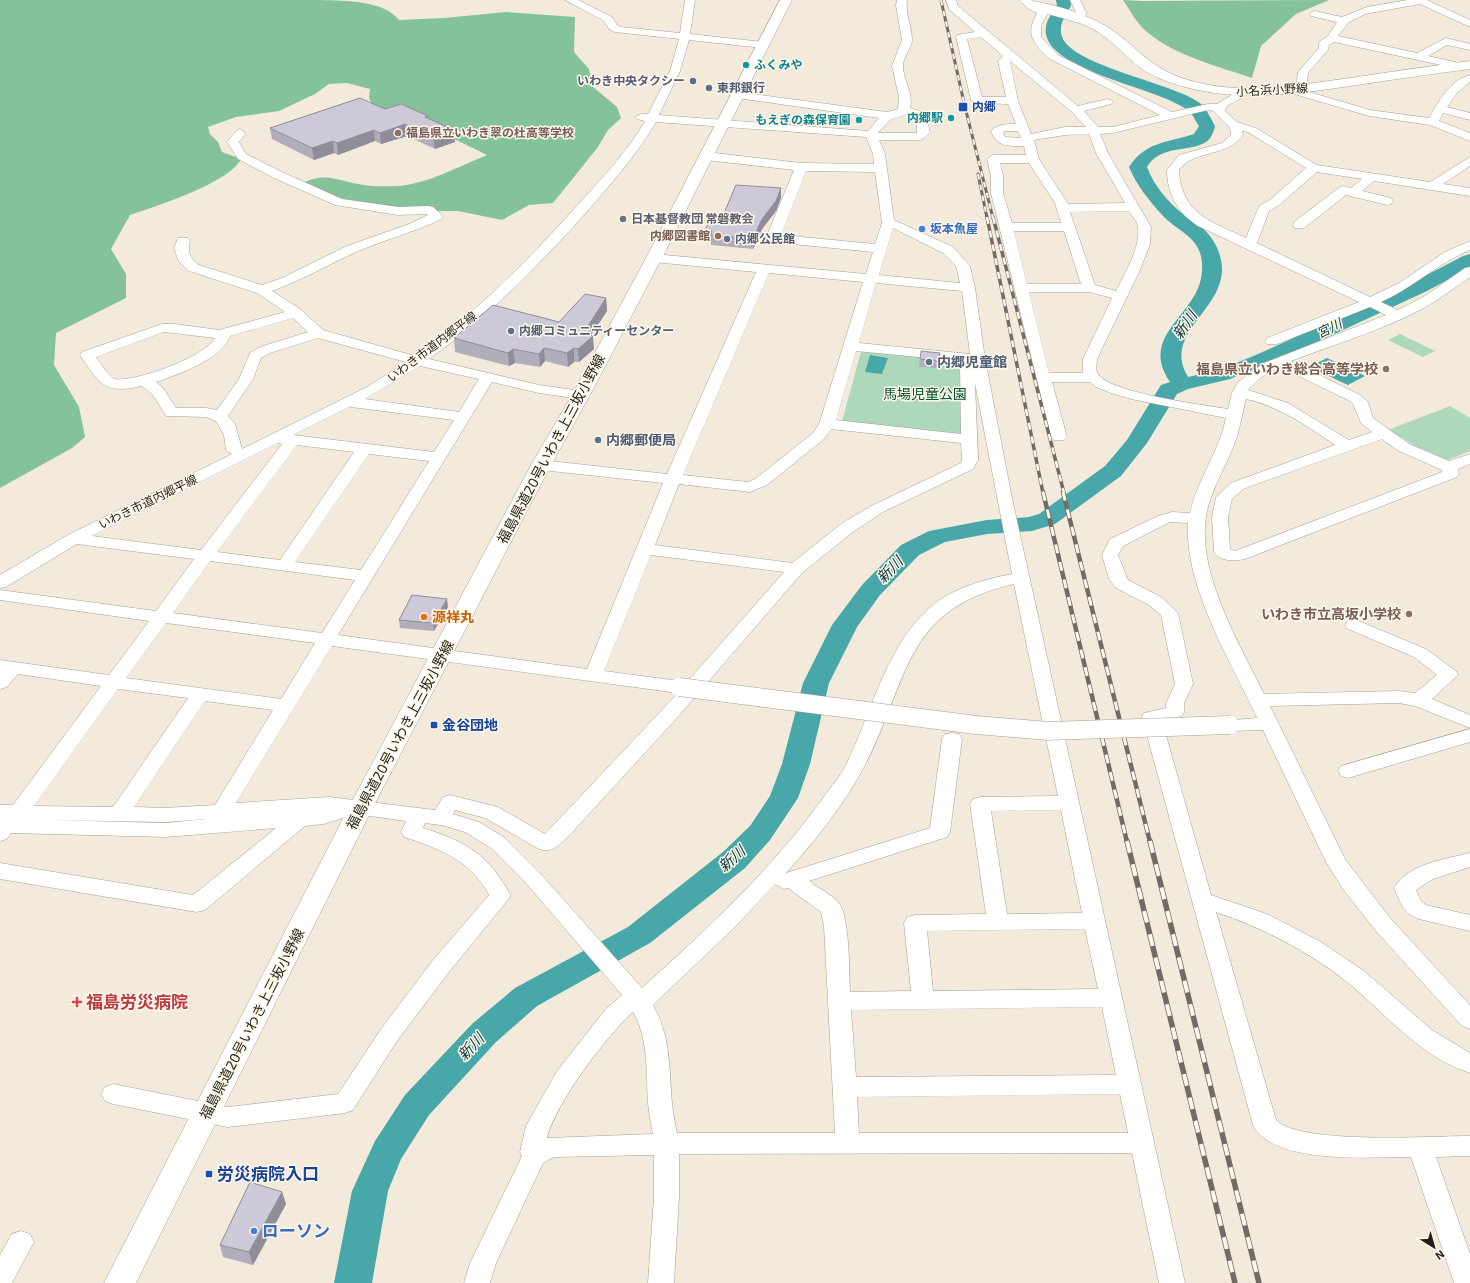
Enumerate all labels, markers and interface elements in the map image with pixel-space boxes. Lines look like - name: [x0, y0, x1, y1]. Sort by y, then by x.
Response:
- place label: ふくみや: [754, 57, 802, 71]
- marker: ふくみや: [741, 60, 751, 70]
- place label: いわき中央タクシー: [577, 73, 685, 87]
- marker: いわき中央タクシー: [688, 76, 698, 86]
- place label: 東邦銀行: [717, 80, 765, 94]
- street label: 小名浜小野線: [1236, 80, 1308, 98]
- marker: 東邦銀行: [704, 83, 714, 93]
- place label: 内郷: [972, 99, 996, 113]
- marker: 内郷: [957, 101, 969, 113]
- place label: 内郷駅: [907, 110, 943, 124]
- place label: もえぎの森保育園: [755, 112, 851, 126]
- marker: 内郷駅: [946, 113, 956, 123]
- marker: もえぎの森保育園: [854, 115, 864, 125]
- place label: 福島県立いわき翠の杜高等学校: [406, 125, 574, 139]
- marker: 福島県立いわき翠の杜高等学校: [393, 128, 403, 138]
- place label: 日本基督教団 常磐教会: [631, 211, 754, 225]
- marker: 日本基督教団 常磐教会: [618, 214, 628, 224]
- place label: 坂本魚屋: [930, 221, 978, 235]
- marker: 坂本魚屋: [917, 224, 927, 234]
- place label: 内郷図書館: [650, 228, 710, 242]
- marker: 内郷図書館: [713, 231, 723, 241]
- place label: 内郷公民館: [735, 231, 795, 245]
- marker: 内郷公民館: [722, 234, 732, 244]
- water label: 新川: [1168, 305, 1201, 342]
- street label: いわき市道内郷平線: [384, 308, 479, 384]
- water label: 宮川: [1314, 314, 1346, 341]
- place label: 内郷コミュニティーセンター: [519, 323, 674, 337]
- marker: 内郷コミュニティーセンター: [506, 326, 516, 336]
- street label: 福島県道20号いわき上三坂小野線: [493, 351, 608, 546]
- place label: 内郷児童館: [937, 353, 1007, 370]
- marker: 内郷児童館: [924, 357, 934, 367]
- place label: 福島県立いわき総合高等学校: [1196, 360, 1378, 377]
- marker: 福島県立いわき総合高等学校: [1381, 364, 1391, 374]
- park label: 馬場児童公園: [883, 385, 967, 402]
- place label: 内郷郵便局: [606, 431, 676, 448]
- marker: 内郷郵便局: [593, 435, 603, 445]
- street label: いわき市道内郷平線: [96, 471, 199, 531]
- water label: 新川: [872, 551, 908, 586]
- place label: いわき市立高坂小学校: [1261, 605, 1401, 622]
- place label: 源祥丸: [432, 608, 474, 625]
- marker: いわき市立高坂小学校: [1404, 609, 1414, 619]
- marker: 源祥丸: [419, 612, 429, 622]
- street label: 福島県道20号いわき上三坂小野線: [342, 637, 457, 832]
- place label: 金谷団地: [442, 716, 498, 733]
- marker: 金谷団地: [429, 720, 439, 730]
- water label: 新川: [714, 840, 750, 875]
- street label: 福島県道20号いわき上三坂小野線: [196, 925, 307, 1122]
- place label: 福島労災病院: [86, 991, 188, 1011]
- marker: 福島労災病院: [71, 996, 83, 1008]
- water label: 新川: [453, 1028, 488, 1063]
- place label: 労災病院入口: [217, 1163, 319, 1183]
- marker: 労災病院入口: [204, 1169, 214, 1179]
- place label: ローソン: [262, 1220, 330, 1240]
- marker: ローソン: [249, 1226, 259, 1236]
- north arrow: [1414, 1227, 1454, 1267]
- text: N: [1433, 1248, 1447, 1263]

